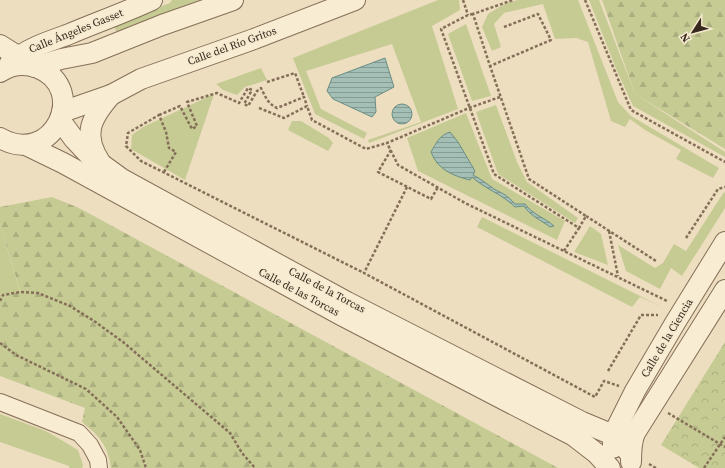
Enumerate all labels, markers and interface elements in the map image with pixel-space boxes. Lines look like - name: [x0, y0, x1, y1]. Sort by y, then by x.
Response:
- street label: Calle Ángeles Gasset: [27, 5, 126, 57]
- north arrow: [673, 12, 713, 52]
- street label: Calle del Río Gritos: [185, 23, 279, 69]
- text: N: [677, 30, 694, 45]
- street label: Calle de la Torcas: [286, 263, 368, 317]
- street label: Calle de las Torcas: [256, 264, 342, 320]
- street label: Calle de la Ciencia: [637, 295, 697, 380]

